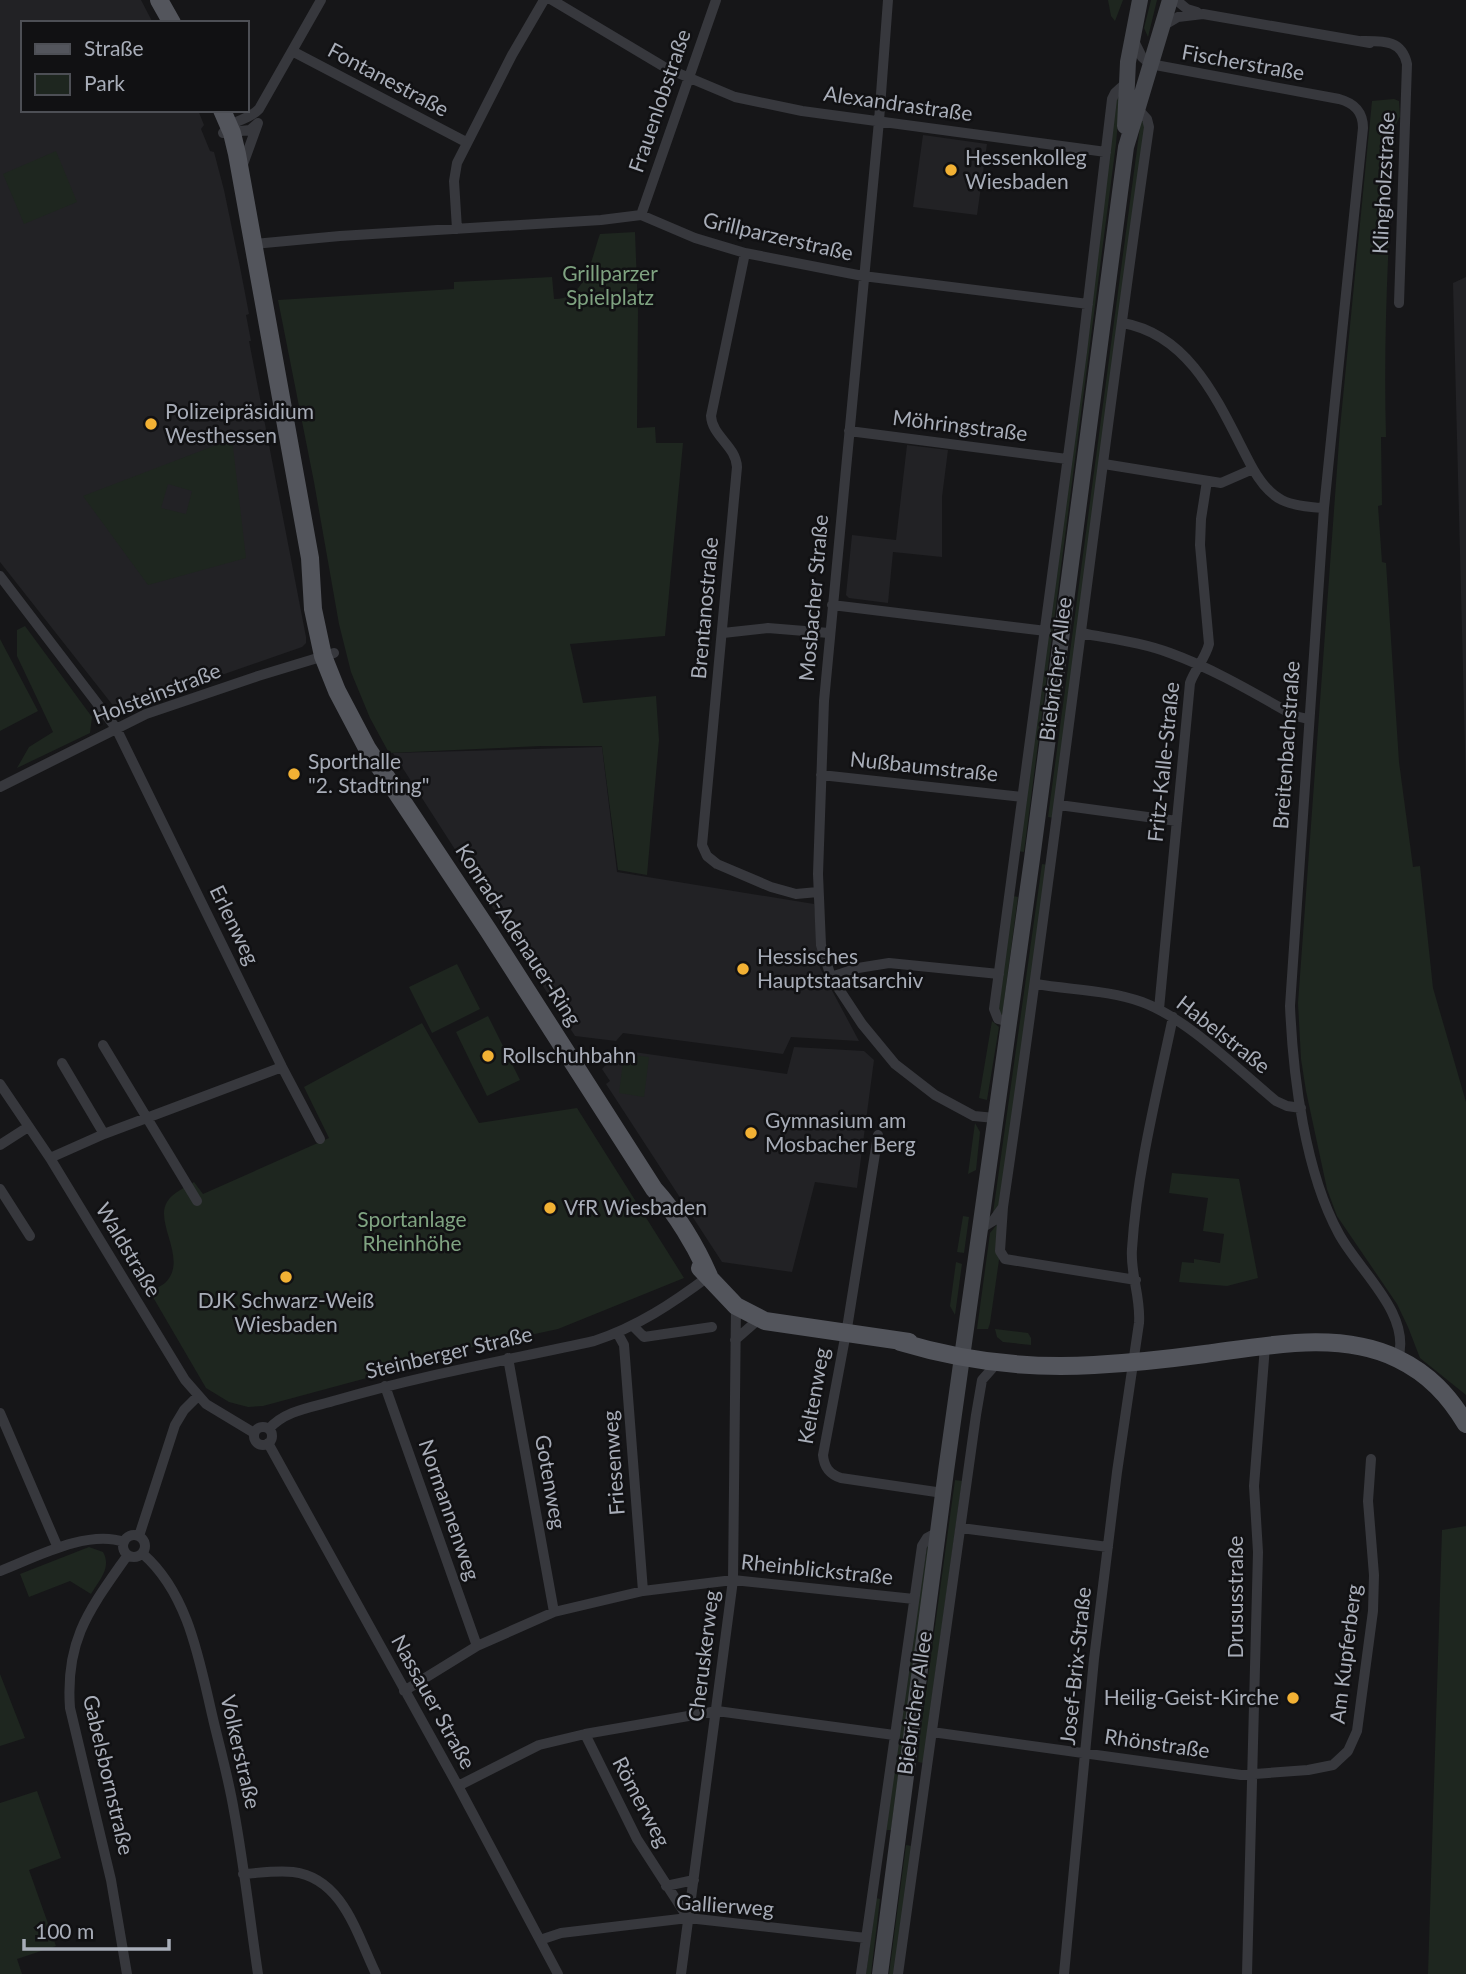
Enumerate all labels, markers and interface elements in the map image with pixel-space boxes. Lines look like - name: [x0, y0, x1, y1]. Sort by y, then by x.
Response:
- legend: [21, 21, 248, 112]
- street label: Frauenlobstraße: [622, 26, 695, 175]
- text: Straße: [84, 35, 144, 60]
- street label: Fontanestraße: [324, 36, 453, 121]
- street label: Fischerstraße: [1180, 38, 1307, 85]
- text: Park: [84, 70, 125, 95]
- street label: Alexandrastraße: [822, 80, 974, 125]
- street label: Klingholzstraße: [1366, 111, 1399, 255]
- place label: Hessenkolleg Wiesbaden: [965, 144, 1087, 193]
- marker: Hessenkolleg Wiesbaden: [943, 162, 959, 178]
- street label: Grillparzerstraße: [701, 206, 856, 265]
- park label: Grillparzer Spielplatz: [562, 260, 658, 309]
- place label: Polizeipräsidium Westhessen: [165, 398, 314, 447]
- street label: Möhringstraße: [891, 404, 1029, 445]
- marker: Polizeipräsidium Westhessen: [143, 416, 159, 432]
- street label: Mosbacher Straße: [793, 513, 832, 682]
- street label: Brentanostraße: [685, 536, 722, 680]
- street label: Biebricher Allee: [1033, 595, 1076, 742]
- street label: Holsteinstraße: [89, 657, 224, 728]
- street label: Breitenbachstraße: [1267, 660, 1304, 830]
- street label: Fritz-Kalle-Straße: [1142, 680, 1183, 843]
- street label: Nußbaumstraße: [849, 745, 999, 786]
- place label: Sporthalle "2. Stadtring": [308, 748, 430, 797]
- marker: Sporthalle "2. Stadtring": [286, 766, 302, 782]
- street label: Konrad-Adenauer-Ring: [451, 839, 587, 1030]
- street label: Erlenweg: [205, 880, 265, 968]
- place label: Hessisches Hauptstaatsarchiv: [757, 943, 923, 992]
- marker: Hessisches Hauptstaatsarchiv: [735, 961, 751, 977]
- street label: Habelstraße: [1172, 990, 1276, 1078]
- place label: Rollschuhbahn: [502, 1042, 636, 1067]
- marker: Rollschuhbahn: [480, 1048, 496, 1064]
- place label: Gymnasium am Mosbacher Berg: [765, 1107, 916, 1156]
- marker: Gymnasium am Mosbacher Berg: [743, 1125, 759, 1141]
- place label: VfR Wiesbaden: [564, 1194, 707, 1219]
- street label: Waldstraße: [91, 1198, 167, 1301]
- marker: VfR Wiesbaden: [542, 1200, 558, 1216]
- park label: Sportanlage Rheinhöhe: [357, 1206, 467, 1255]
- marker: DJK Schwarz-Weiß Wiesbaden: [278, 1269, 294, 1285]
- place label: DJK Schwarz-Weiß Wiesbaden: [198, 1287, 374, 1336]
- street label: Steinberger Straße: [363, 1320, 535, 1383]
- street label: Keltenweg: [792, 1345, 833, 1446]
- street label: Friesenweg: [596, 1410, 629, 1516]
- street label: Gotenweg: [531, 1433, 572, 1531]
- street label: Normannenweg: [415, 1436, 486, 1583]
- street label: Drususstraße: [1222, 1536, 1247, 1658]
- street label: Rheinblickstraße: [740, 1548, 894, 1589]
- street label: Am Kupferberg: [1324, 1583, 1365, 1725]
- street label: Josef-Brix-Straße: [1054, 1586, 1095, 1746]
- street label: Cheruskerweg: [682, 1588, 723, 1723]
- street label: Biebricher Allee: [891, 1629, 936, 1776]
- street label: Nassauer Straße: [387, 1630, 482, 1773]
- place label: Heilig-Geist-Kirche: [1104, 1684, 1279, 1709]
- marker: Heilig-Geist-Kirche: [1285, 1690, 1301, 1706]
- street label: Gabelsbornstraße: [79, 1692, 140, 1857]
- street label: Volkerstraße: [216, 1692, 267, 1811]
- street label: Rhönstraße: [1103, 1723, 1212, 1762]
- street label: Römerweg: [608, 1752, 677, 1851]
- street label: Gallierweg: [675, 1889, 775, 1920]
- scale bar: [24, 1908, 170, 1952]
- text: 100 m: [35, 1918, 94, 1943]

